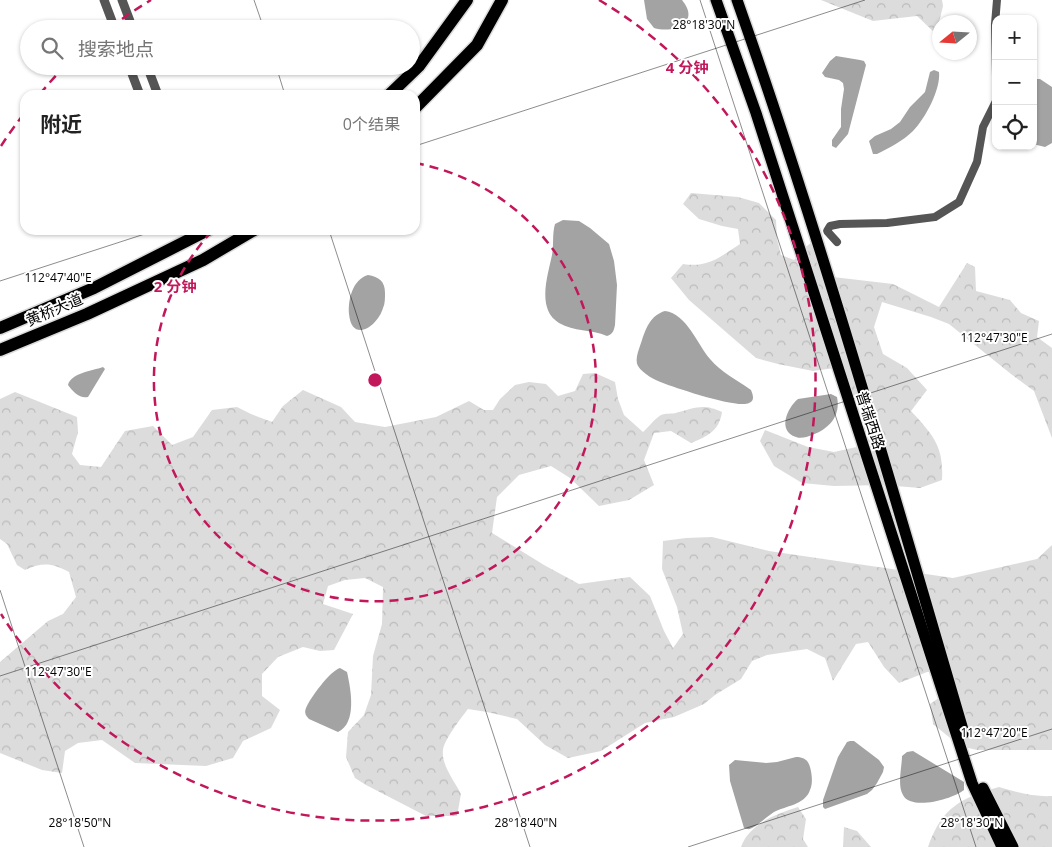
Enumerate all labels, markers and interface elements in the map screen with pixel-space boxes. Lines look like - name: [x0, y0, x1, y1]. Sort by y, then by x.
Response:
- north arrow: [932, 15, 977, 60]
- map controls: [992, 15, 1037, 150]
- button: +: [992, 15, 1037, 60]
- text: 28°18'30"N: [673, 16, 735, 33]
- search box: [20, 20, 420, 75]
- icon: search: [38, 34, 66, 62]
- text: 搜索地点: [78, 36, 154, 62]
- text: 4 分钟: [666, 57, 708, 77]
- button: −: [992, 60, 1037, 105]
- button: locate: [992, 105, 1037, 150]
- text: 附近: [40, 110, 82, 138]
- text: 0个结果: [343, 113, 400, 135]
- text: 112°47'40"E: [24, 269, 92, 286]
- text: 2 分钟: [154, 276, 196, 296]
- street label: 黄桥大道: [22, 288, 86, 330]
- text: 112°47'30"E: [960, 329, 1028, 346]
- centre of rings: [366, 371, 384, 389]
- street label: 普瑞西路: [852, 388, 890, 452]
- text: 112°47'30"E: [24, 663, 92, 680]
- text: 112°47'20"E: [960, 724, 1028, 741]
- text: 28°18'50"N: [49, 814, 111, 831]
- text: 28°18'40"N: [495, 814, 557, 831]
- text: 28°18'30"N: [941, 814, 1003, 831]

